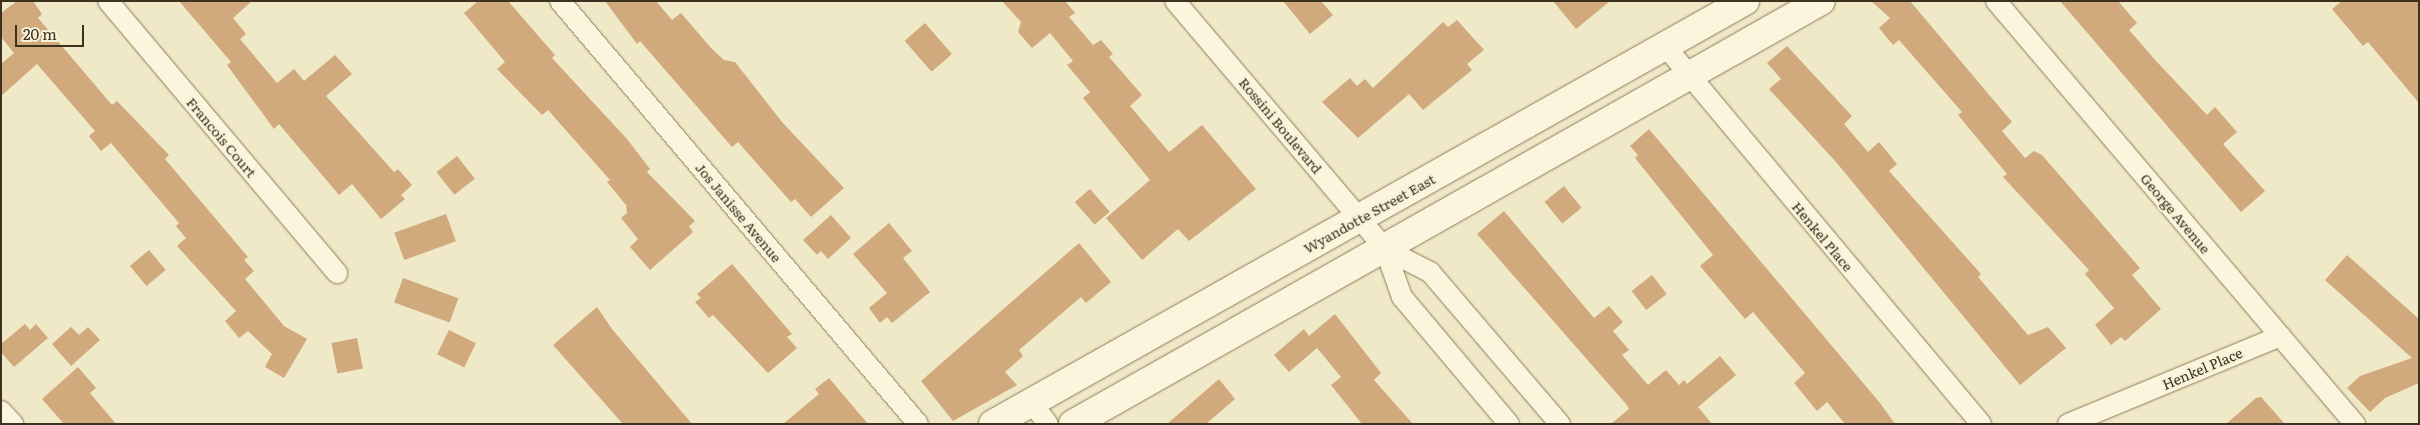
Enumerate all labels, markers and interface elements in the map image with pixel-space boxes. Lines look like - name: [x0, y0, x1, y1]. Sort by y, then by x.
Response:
- scale bar: [18, 15, 86, 47]
- text: 20 m: [23, 22, 57, 45]
- street label: Rossini Boulevard: [1236, 74, 1326, 176]
- street label: Francois Court: [184, 93, 260, 181]
- street label: Jos Janisse Avenue: [692, 159, 786, 265]
- street label: Wyandotte Street East: [1300, 170, 1438, 256]
- street label: George Avenue: [2138, 170, 2214, 256]
- street label: Henkel Place: [1789, 198, 1857, 274]
- street label: Henkel Place: [2159, 344, 2245, 392]

